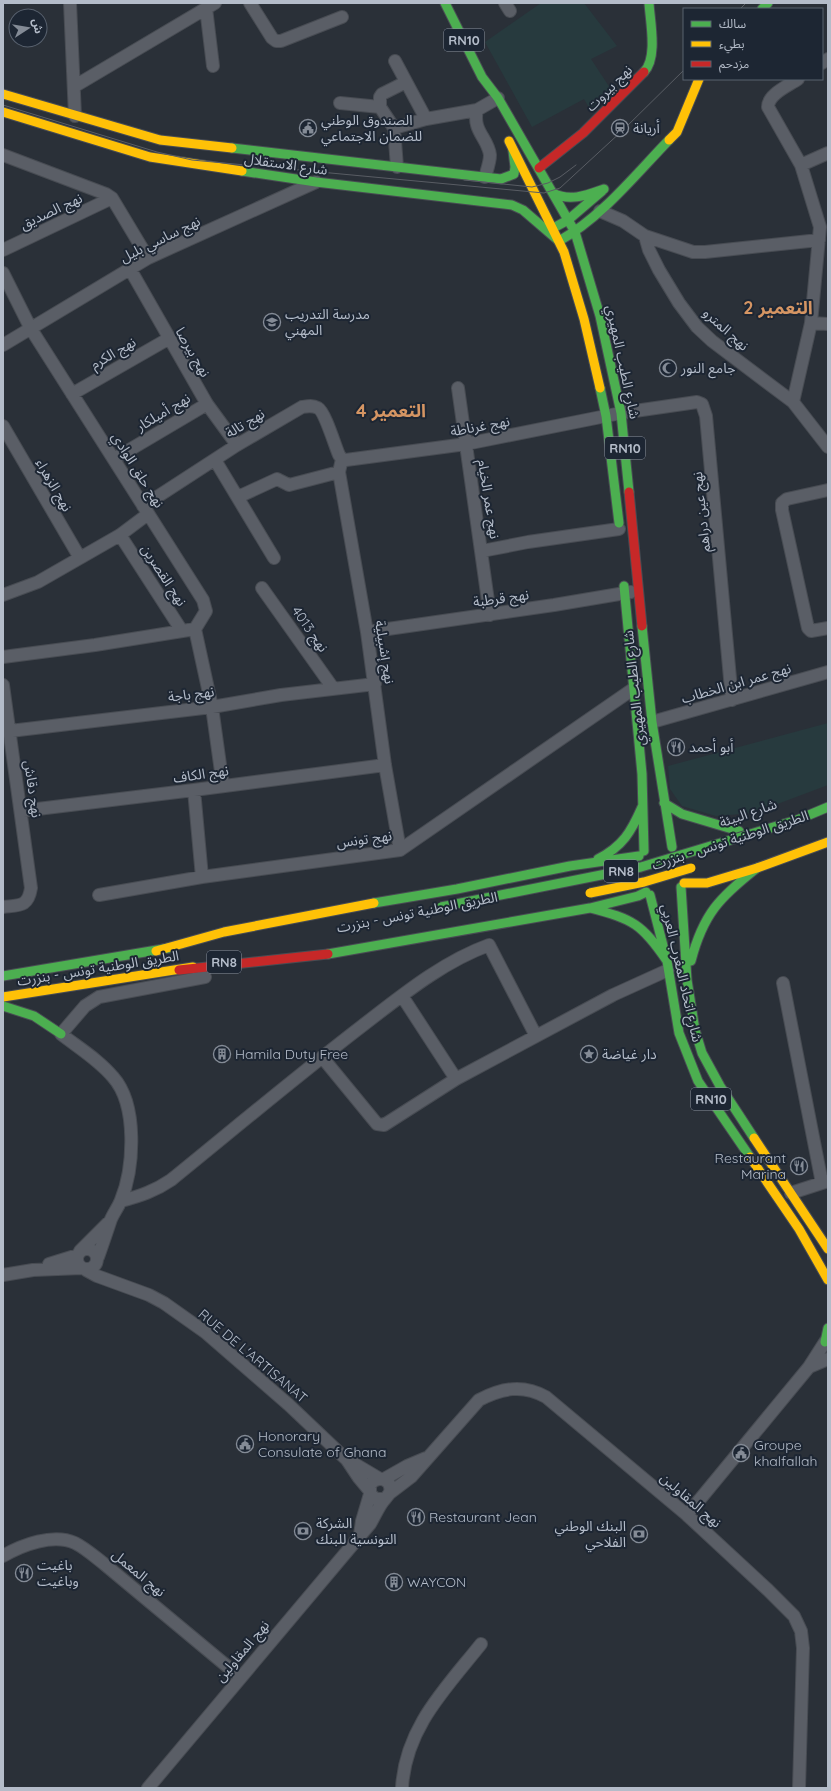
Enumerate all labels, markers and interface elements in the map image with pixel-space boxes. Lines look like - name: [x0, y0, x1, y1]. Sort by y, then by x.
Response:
- north arrow: [8, 8, 48, 48]
- legend: [683, 8, 823, 80]
- text: سالك: [719, 16, 746, 31]
- text: ش: [29, 17, 46, 35]
- road number: RN10: [444, 29, 484, 51]
- text: بطيء: [719, 36, 745, 54]
- text: مزدحم: [719, 56, 749, 73]
- street label: نهج بيروت: [582, 61, 638, 116]
- place label: الصندوق الوطني للضمان الاجتماعي: [321, 111, 422, 147]
- public building icon: الصندوق الوطني للضمان الاجتماعي: [298, 118, 318, 138]
- station icon: أريانة: [610, 118, 630, 138]
- place label: أريانة: [633, 119, 660, 137]
- street label: شارع الاستقلال: [243, 149, 329, 181]
- street label: نهج الصديق: [17, 189, 86, 235]
- street label: نهج ساسي بليل: [117, 212, 204, 268]
- district label: التعمير 2: [743, 296, 813, 319]
- street label: شارع الطيب المهيري: [600, 303, 644, 421]
- street label: نهج المترو: [698, 304, 753, 356]
- place label: مدرسة التدريب المهني: [285, 305, 370, 341]
- school or university icon: مدرسة التدريب المهني: [262, 312, 282, 332]
- street label: نهج بيرصا: [170, 324, 215, 381]
- street label: نهج الكرم: [87, 333, 140, 375]
- mosque icon: جامع النور: [658, 358, 678, 378]
- place label: جامع النور: [680, 359, 735, 379]
- street label: نهج أميلكار: [132, 389, 195, 437]
- district label: التعمير 4: [356, 399, 426, 422]
- street label: نهج تالة: [222, 404, 269, 443]
- street label: نهج غرناطة: [449, 412, 512, 442]
- street label: نهج حلق الوادي: [106, 429, 168, 512]
- road number: RN10: [605, 437, 645, 459]
- street label: نهج الزهراء: [30, 455, 76, 516]
- street label: نهج عمر الخيام: [472, 458, 504, 541]
- street label: نهج عين دراهم: [688, 470, 716, 553]
- street label: نهج القصرين: [136, 541, 191, 611]
- street label: نهج قرطبة: [472, 585, 531, 613]
- street label: نهج 4013: [286, 603, 332, 657]
- street label: نهج إشبيلية: [369, 619, 399, 686]
- street label: شارع الطيب المهيري: [619, 629, 651, 747]
- street label: نهج عمر ابن الخطاب: [679, 659, 794, 709]
- street label: نهج باجة: [167, 682, 216, 708]
- restaurant icon: أبو أحمد: [666, 737, 686, 757]
- place label: أبو أحمد: [689, 738, 734, 756]
- street label: نهج دقاش: [18, 759, 46, 819]
- street label: نهج الكاف: [172, 761, 230, 789]
- street label: شارع البيئة: [717, 795, 780, 833]
- street label: الطريق الوطنية تونس - بنزرت: [649, 806, 811, 875]
- street label: نهج تونس: [335, 826, 394, 854]
- road number: RN8: [604, 860, 638, 882]
- street label: الطريق الوطنية تونس - بنزرت: [335, 888, 499, 937]
- street label: شارع اتحاد المغرب العربي: [655, 902, 707, 1044]
- street label: الطريق الوطنية تونس - بنزرت: [16, 946, 180, 991]
- road number: RN8: [207, 951, 241, 973]
- building icon: Hamila Duty Free: [212, 1044, 232, 1064]
- place icon: دار غياضة: [579, 1044, 599, 1064]
- place label: Hamila Duty Free: [235, 1045, 348, 1063]
- place label: دار غياضة: [602, 1045, 657, 1063]
- road number: RN10: [691, 1088, 731, 1110]
- place label: Restaurant Marina: [715, 1149, 786, 1183]
- restaurant icon: Restaurant Marina: [789, 1156, 809, 1176]
- street label: RUE DE L'ARTISANAT: [195, 1305, 311, 1407]
- place label: Honorary Consulate of Ghana: [258, 1427, 386, 1461]
- public building icon: Honorary Consulate of Ghana: [235, 1434, 255, 1454]
- place label: Groupe khalfallah: [754, 1436, 817, 1470]
- public building icon: Groupe khalfallah: [731, 1443, 751, 1463]
- street label: نهج المقاولين: [655, 1469, 725, 1533]
- restaurant icon: Restaurant Jean: [406, 1507, 426, 1527]
- place label: Restaurant Jean: [429, 1508, 537, 1526]
- place label: الشركة التونسية للبنك: [316, 1514, 397, 1548]
- place label: البنك الوطني الفلاحي: [555, 1517, 626, 1553]
- bank icon: الشركة التونسية للبنك: [293, 1521, 313, 1541]
- bank icon: البنك الوطني الفلاحي: [629, 1524, 649, 1544]
- street label: نهج المعمل: [107, 1545, 170, 1602]
- place label: باغيت وباغيت: [37, 1556, 79, 1590]
- restaurant icon: باغيت وباغيت: [14, 1563, 34, 1583]
- building icon: WAYCON: [384, 1572, 404, 1592]
- place label: WAYCON: [407, 1573, 466, 1591]
- street label: نهج المقاولين: [211, 1616, 275, 1687]

